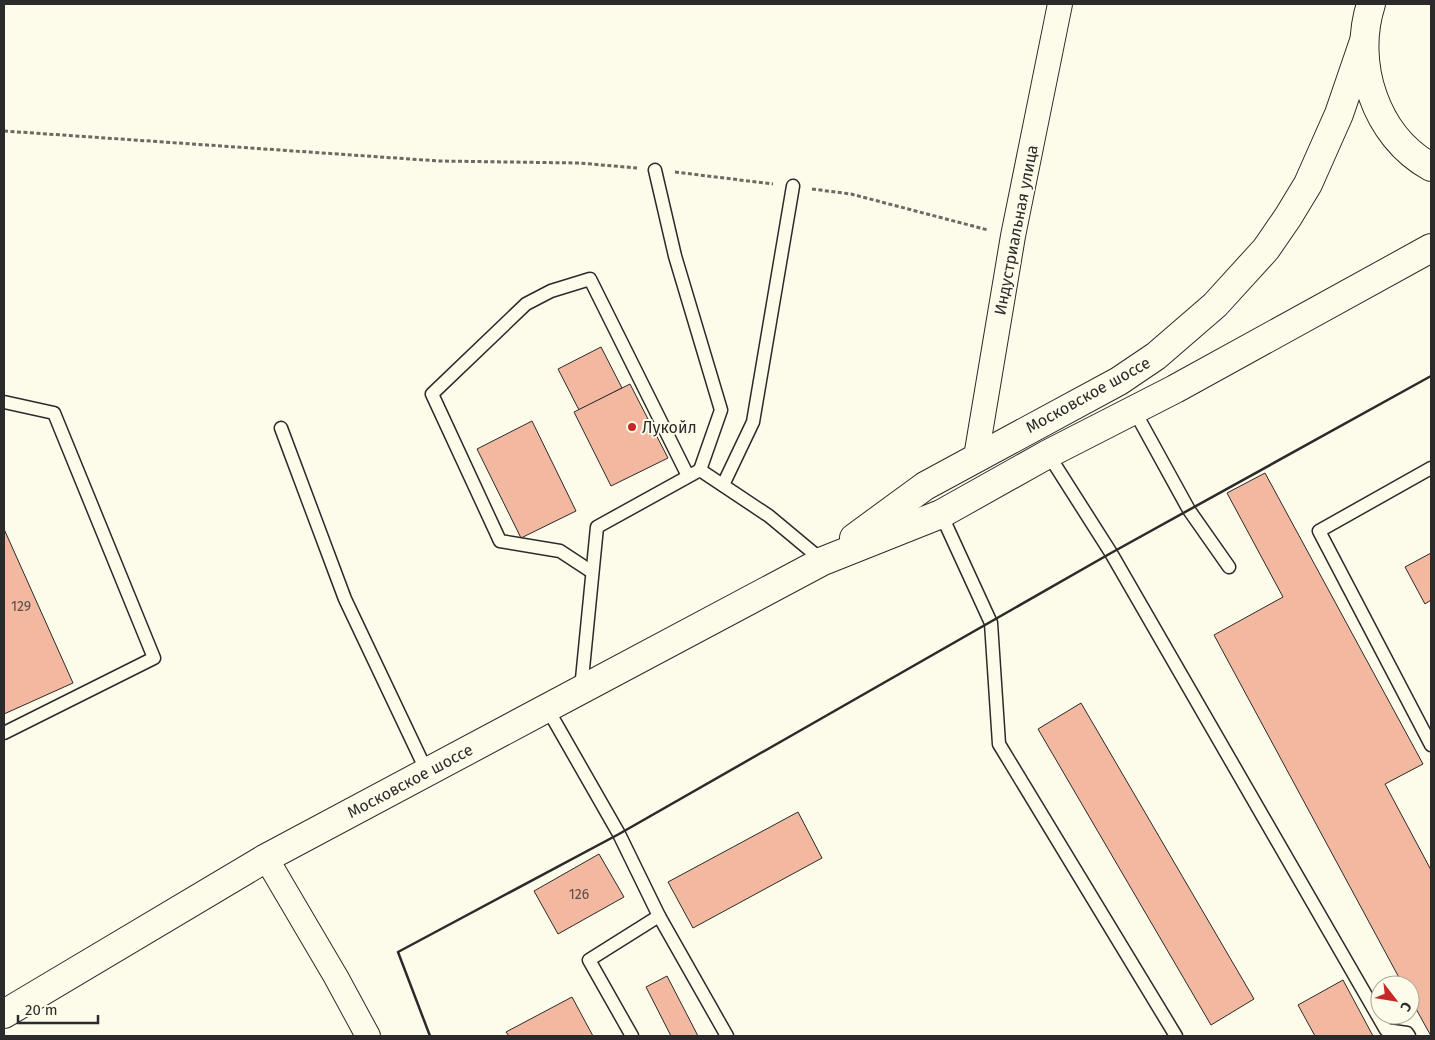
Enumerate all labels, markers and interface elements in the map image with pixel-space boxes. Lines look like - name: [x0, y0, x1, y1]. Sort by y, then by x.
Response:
- street label: Индустриальная улица: [990, 143, 1042, 317]
- street label: Московское шоссе: [1022, 353, 1154, 437]
- place label: Лукойл: [642, 418, 697, 437]
- marker: Лукойл: [626, 421, 638, 433]
- house number: 129: [11, 598, 31, 615]
- street label: Московское шоссе: [344, 740, 476, 822]
- house number: 126: [569, 886, 589, 903]
- north arrow: [1370, 975, 1420, 1025]
- scale bar: [18, 992, 98, 1024]
- text: С: [1396, 999, 1415, 1014]
- text: 20 m: [25, 1001, 58, 1019]

